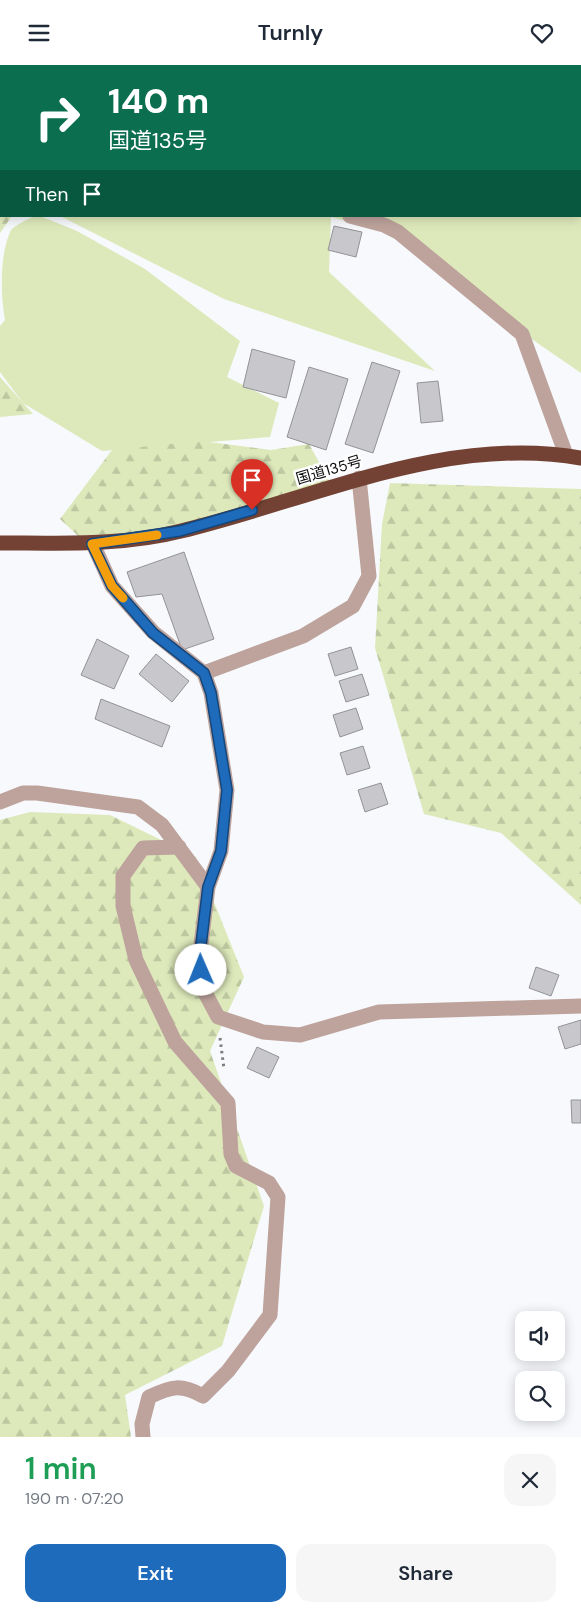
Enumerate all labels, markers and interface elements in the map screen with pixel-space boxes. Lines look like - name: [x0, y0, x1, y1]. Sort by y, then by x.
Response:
- text: Turnly: [258, 18, 323, 47]
- icon: menu: [25, 19, 53, 47]
- icon: heart: [528, 19, 556, 47]
- text: 140 m: [108, 78, 209, 124]
- icon: right: [25, 85, 90, 150]
- text: 国道135号: [108, 126, 207, 155]
- icon: arrive: [78, 180, 106, 208]
- text: Then: [25, 182, 68, 207]
- street label: 国道135号: [294, 451, 364, 489]
- pin: [231, 459, 273, 510]
- icon: arrive: [238, 466, 266, 494]
- position arrow: [174, 943, 226, 995]
- map controls: [515, 1311, 565, 1421]
- button: sound: [515, 1311, 565, 1361]
- button: search: [515, 1371, 565, 1421]
- text: 1 min: [25, 1449, 97, 1488]
- button: close: [504, 1454, 556, 1506]
- text: 190 m · 07:20: [25, 1488, 124, 1509]
- button: Exit: [25, 1544, 286, 1602]
- button: Share: [296, 1544, 556, 1602]

